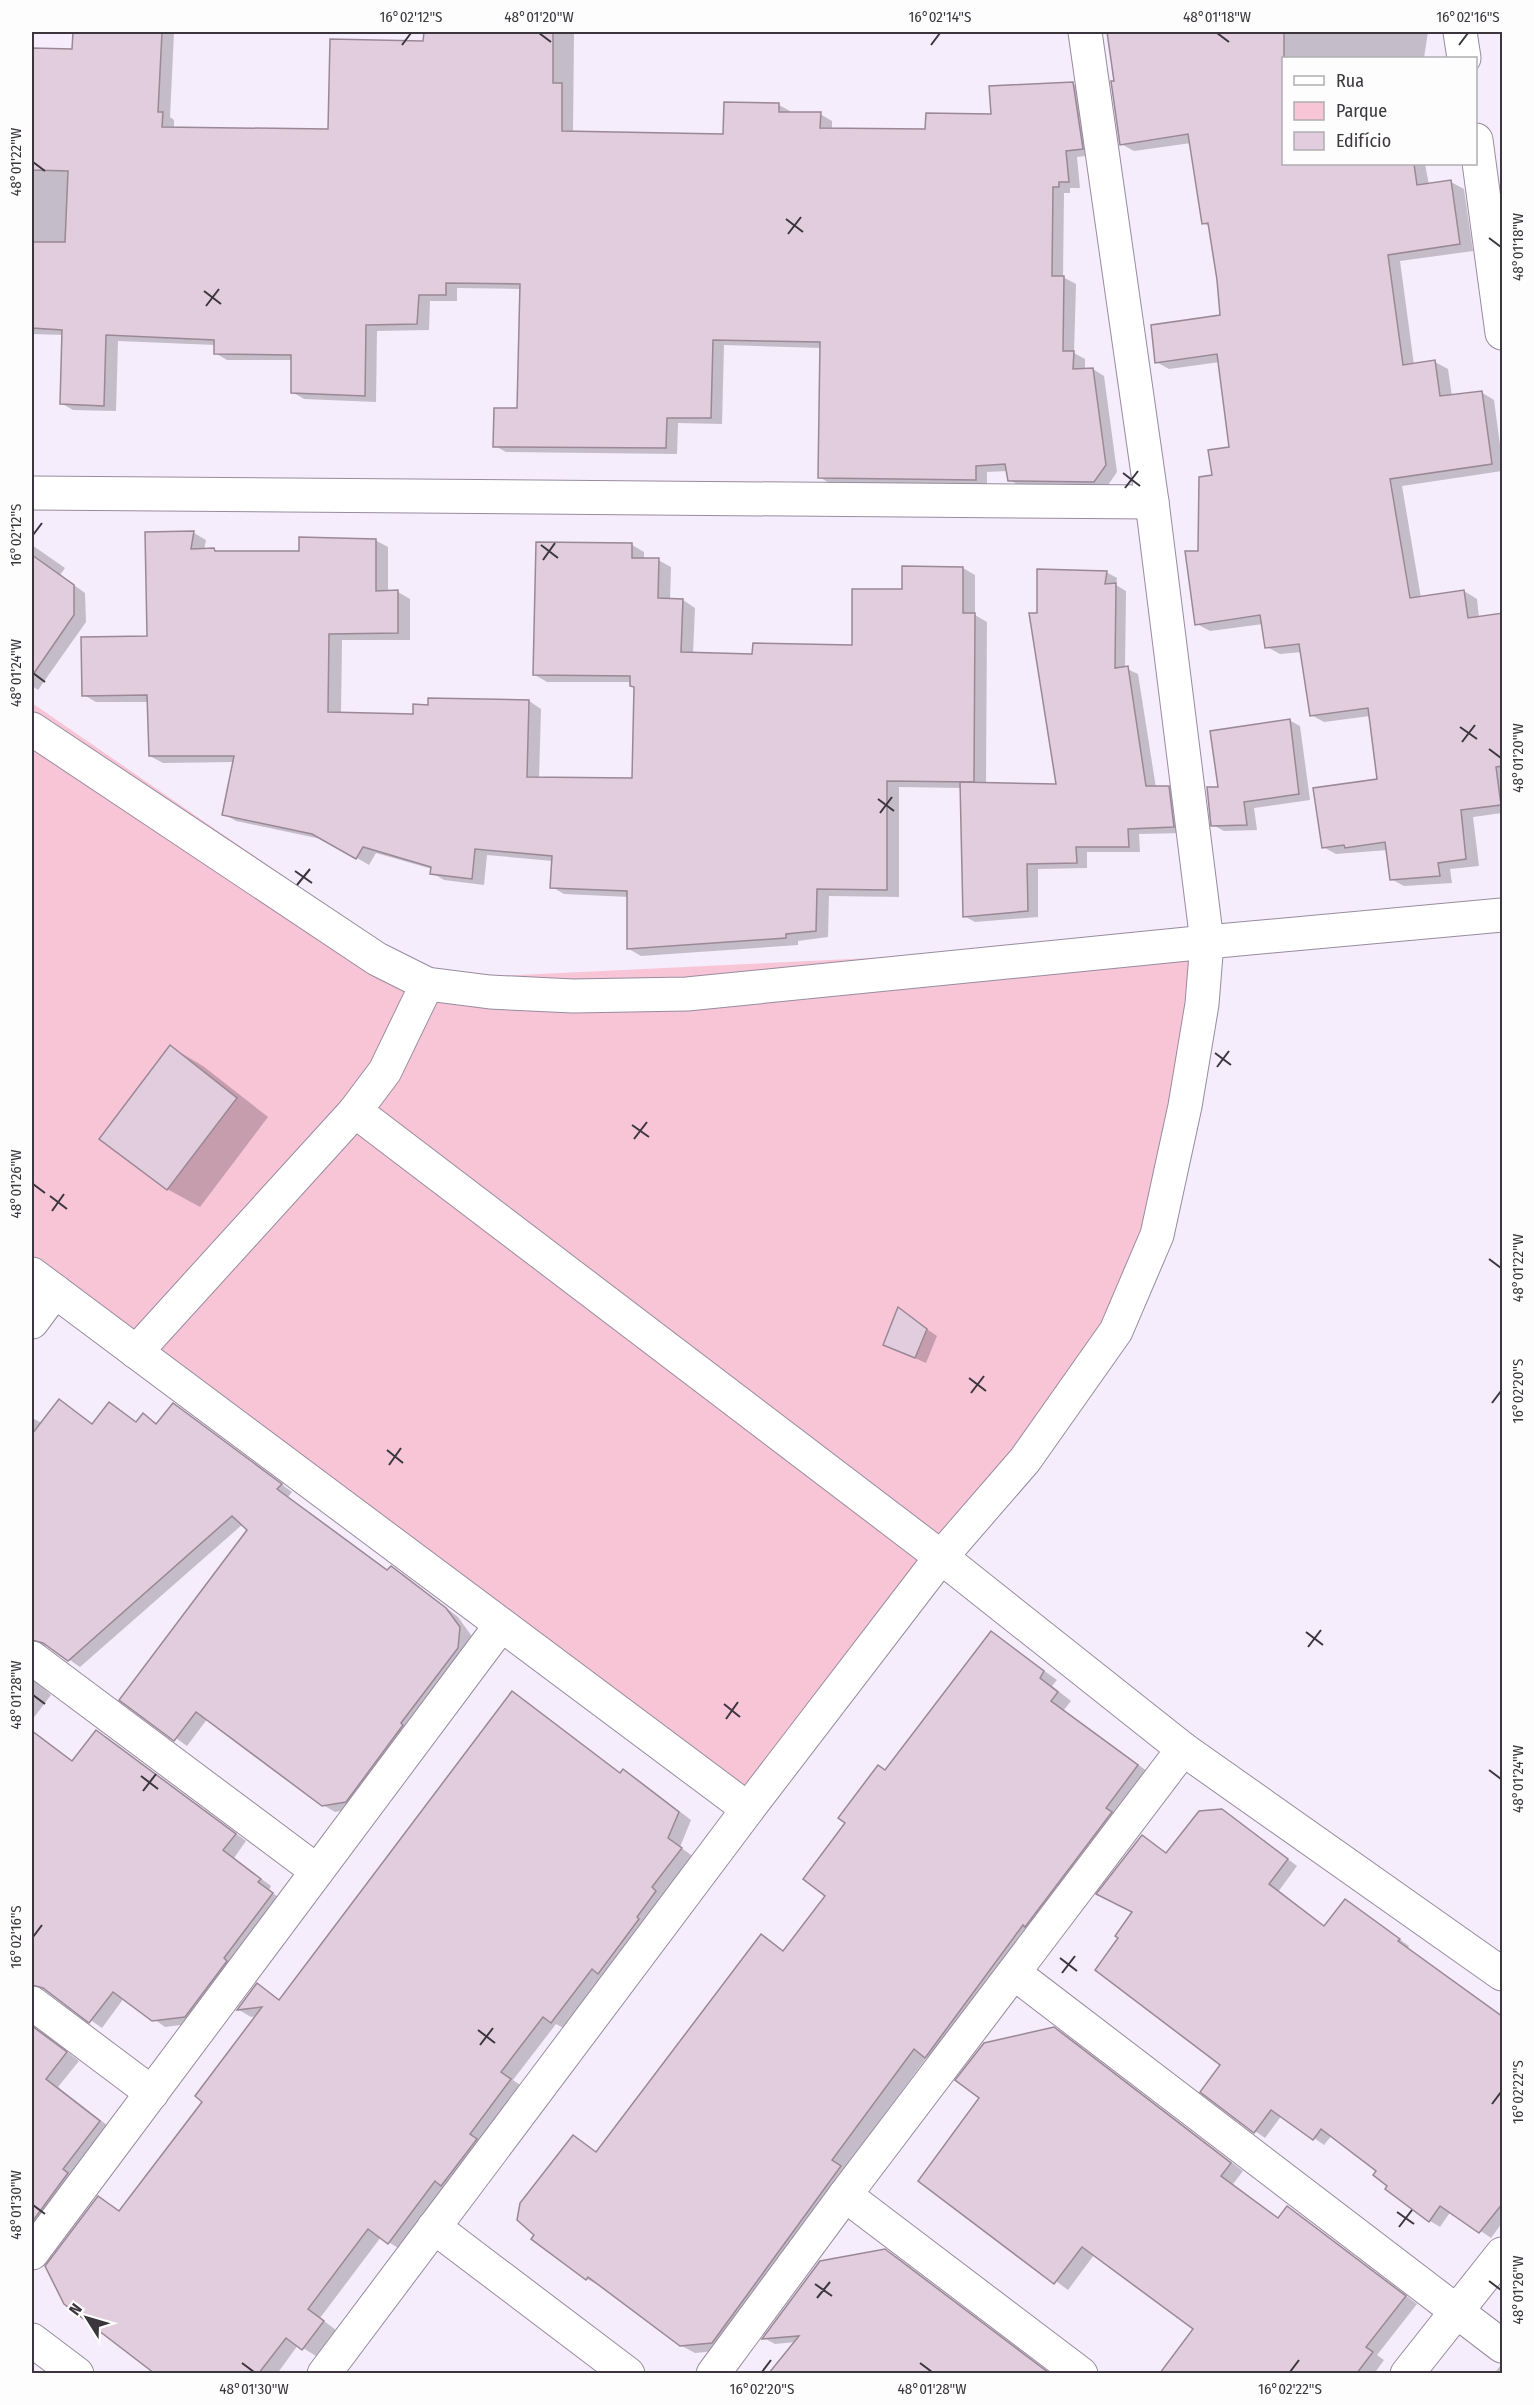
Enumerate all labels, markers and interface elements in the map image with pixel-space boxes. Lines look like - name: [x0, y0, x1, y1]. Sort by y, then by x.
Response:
- text: 16°02'12"S: [379, 8, 443, 26]
- text: 48°01'20"W: [504, 8, 574, 26]
- text: 16°02'14"S: [909, 8, 971, 26]
- text: 48°01'18"W: [1183, 8, 1251, 26]
- text: 16°02'16"S: [1436, 8, 1500, 26]
- legend: [1282, 57, 1477, 165]
- text: Rua: [1336, 70, 1364, 92]
- text: Parque: [1336, 100, 1387, 122]
- text: 48°01'22"W: [7, 128, 25, 196]
- text: Edifício: [1336, 130, 1391, 152]
- text: 48°01'18"W: [1509, 213, 1527, 281]
- text: 16°02'12"S: [7, 503, 25, 567]
- text: 48°01'24"W: [7, 639, 25, 707]
- text: 48°01'20"W: [1509, 723, 1527, 793]
- text: 48°01'26"W: [7, 1150, 25, 1218]
- text: 48°01'22"W: [1509, 1234, 1527, 1302]
- text: 16°02'20"S: [1509, 1359, 1527, 1423]
- text: 48°01'28"W: [7, 1661, 25, 1729]
- text: 48°01'24"W: [1509, 1745, 1527, 1813]
- text: 16°02'16"S: [7, 1905, 25, 1969]
- text: 16°02'22"S: [1509, 2060, 1527, 2124]
- text: 48°01'30"W: [7, 2170, 25, 2240]
- text: 48°01'26"W: [1509, 2256, 1527, 2324]
- north arrow: [57, 2288, 117, 2348]
- text: N: [65, 2300, 86, 2319]
- text: 48°01'30"W: [219, 2380, 289, 2398]
- text: 16°02'20"S: [730, 2380, 794, 2398]
- text: 48°01'28"W: [898, 2380, 966, 2398]
- text: 16°02'22"S: [1258, 2380, 1322, 2398]

